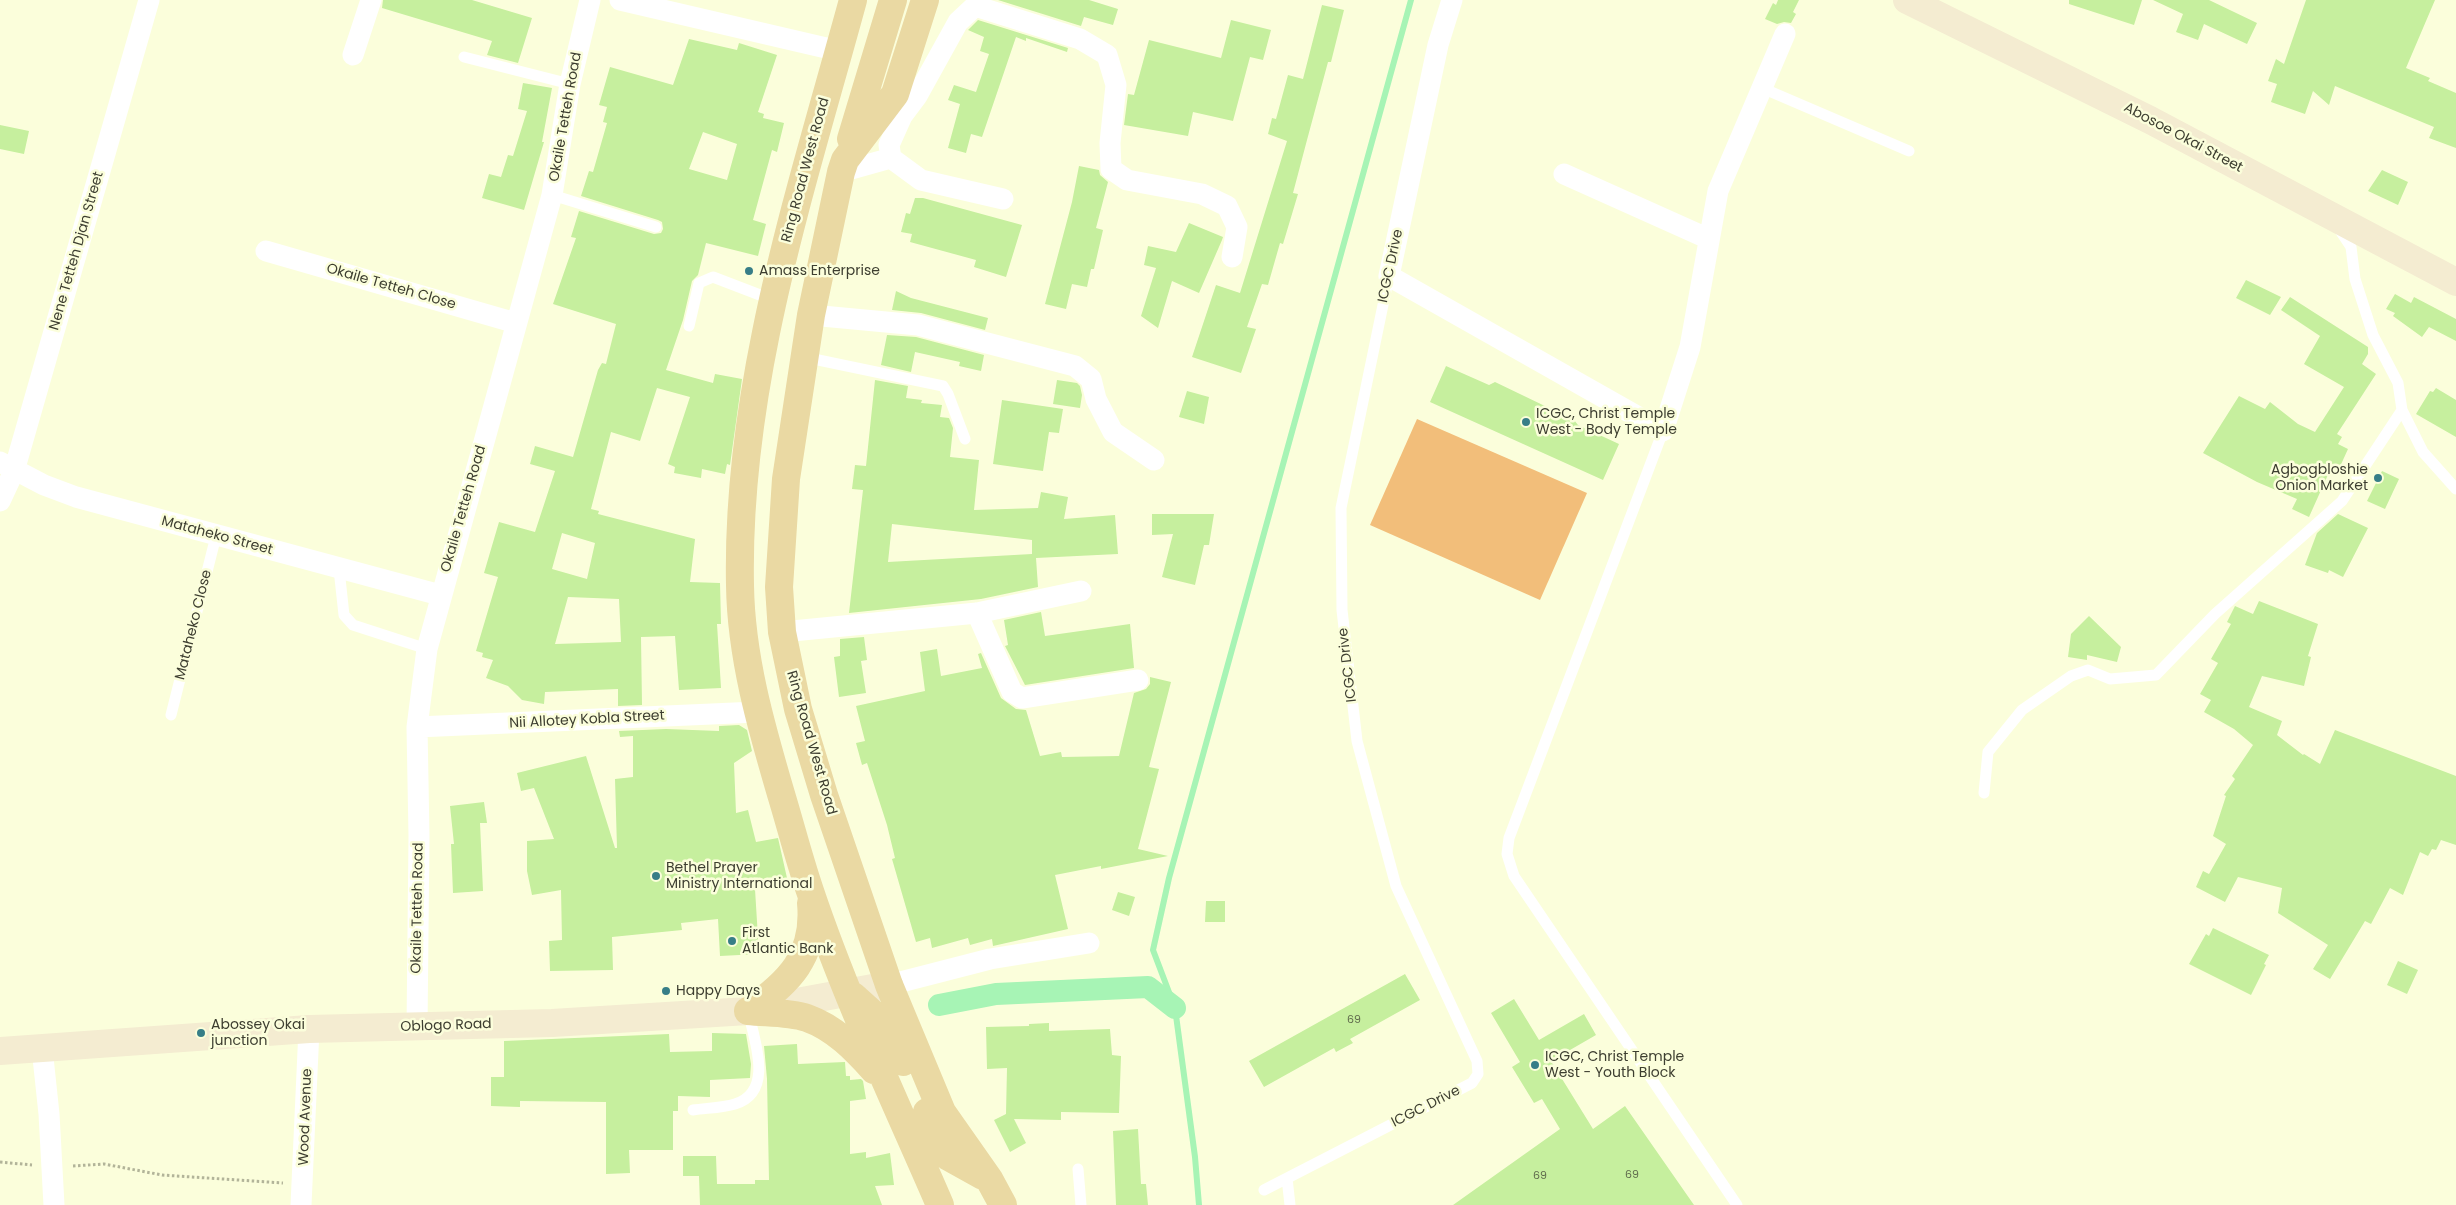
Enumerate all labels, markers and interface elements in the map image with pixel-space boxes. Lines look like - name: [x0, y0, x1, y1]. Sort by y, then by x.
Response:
- street label: Okaile Tetteh Road: [546, 51, 586, 183]
- street label: Ring Road West Road: [779, 96, 833, 244]
- street label: Abosoe Okai Street: [2121, 100, 2245, 176]
- street label: Nene Tetteh Djan Street: [46, 170, 108, 332]
- street label: ICGC Drive: [1375, 228, 1407, 304]
- street label: Okaile Tetteh Close: [324, 260, 458, 314]
- place label: Amass Enterprise: [759, 263, 880, 279]
- marker: Amass Enterprise: [743, 265, 755, 277]
- place label: ICGC, Christ Temple West - Body Temple: [1536, 406, 1677, 438]
- marker: ICGC, Christ Temple West - Body Temple: [1520, 416, 1532, 428]
- street label: Okaile Tetteh Road: [438, 444, 490, 574]
- place label: Agbogbloshie Onion Market: [2271, 462, 2368, 494]
- marker: Agbogbloshie Onion Market: [2372, 472, 2384, 484]
- street label: Mataheko Street: [159, 513, 275, 559]
- street label: Mataheko Close: [172, 568, 216, 682]
- street label: ICGC Drive: [1335, 627, 1361, 703]
- street label: Ring Road West Road: [782, 669, 840, 817]
- street label: Nii Allotey Kobla Street: [509, 708, 665, 732]
- street label: Okaile Tetteh Road: [408, 842, 428, 974]
- place label: Bethel Prayer Ministry International: [666, 860, 812, 892]
- marker: Bethel Prayer Ministry International: [650, 870, 662, 882]
- place label: First Atlantic Bank: [742, 925, 833, 958]
- marker: First Atlantic Bank: [726, 935, 738, 947]
- place label: Happy Days: [676, 983, 760, 999]
- marker: Happy Days: [660, 985, 672, 997]
- house number: 69: [1347, 1013, 1361, 1027]
- street label: Oblogo Road: [400, 1016, 492, 1036]
- place label: Abossey Okai junction: [211, 1017, 305, 1050]
- marker: Abossey Okai junction: [195, 1027, 207, 1039]
- place label: ICGC, Christ Temple West - Youth Block: [1545, 1049, 1684, 1082]
- marker: ICGC, Christ Temple West - Youth Block: [1529, 1059, 1541, 1071]
- street label: Wood Avenue: [296, 1068, 316, 1166]
- street label: ICGC Drive: [1389, 1083, 1463, 1131]
- house number: 69: [1625, 1168, 1639, 1182]
- house number: 69: [1533, 1169, 1547, 1183]

